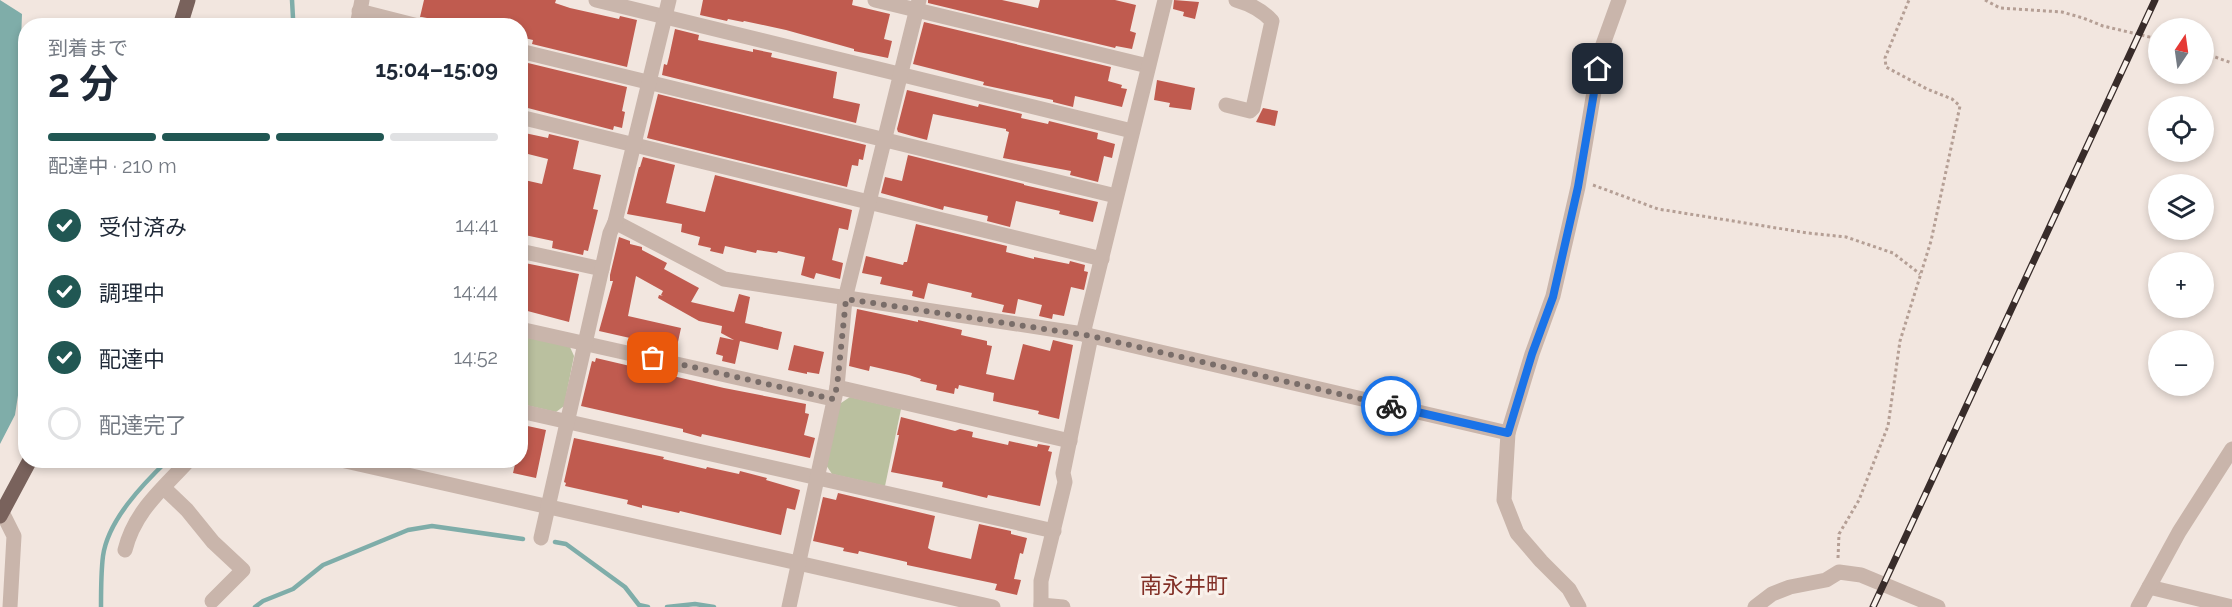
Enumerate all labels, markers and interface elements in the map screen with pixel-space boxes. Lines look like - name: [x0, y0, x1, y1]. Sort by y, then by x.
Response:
- north arrow: [2148, 18, 2214, 84]
- map controls: [2148, 18, 2214, 396]
- text: 到着まで: [48, 36, 128, 60]
- pin: [1572, 43, 1623, 94]
- icon: home: [1581, 52, 1614, 85]
- text: 15:04–15:09: [375, 56, 498, 82]
- text: 2 分: [48, 60, 118, 106]
- button: locate: [2148, 96, 2214, 162]
- text: 配達中 · 210 m: [48, 154, 177, 178]
- button: layers: [2148, 174, 2214, 240]
- icon: check: [48, 209, 81, 242]
- text: 14:41: [455, 213, 498, 237]
- text: 受付済み: [99, 214, 187, 240]
- button: +: [2148, 252, 2214, 318]
- icon: check: [48, 275, 81, 308]
- text: 14:44: [453, 279, 498, 303]
- text: 調理中: [99, 280, 165, 306]
- button: −: [2148, 330, 2214, 396]
- pin: [627, 332, 678, 383]
- icon: check: [48, 341, 81, 374]
- icon: bag: [636, 341, 669, 374]
- text: 14:52: [453, 345, 498, 369]
- text: 配達中: [99, 346, 165, 372]
- courier: [1361, 376, 1421, 436]
- icon: bike: [1375, 390, 1408, 423]
- text: 配達完了: [99, 412, 187, 438]
- district label: 南永井町: [1140, 572, 1228, 598]

